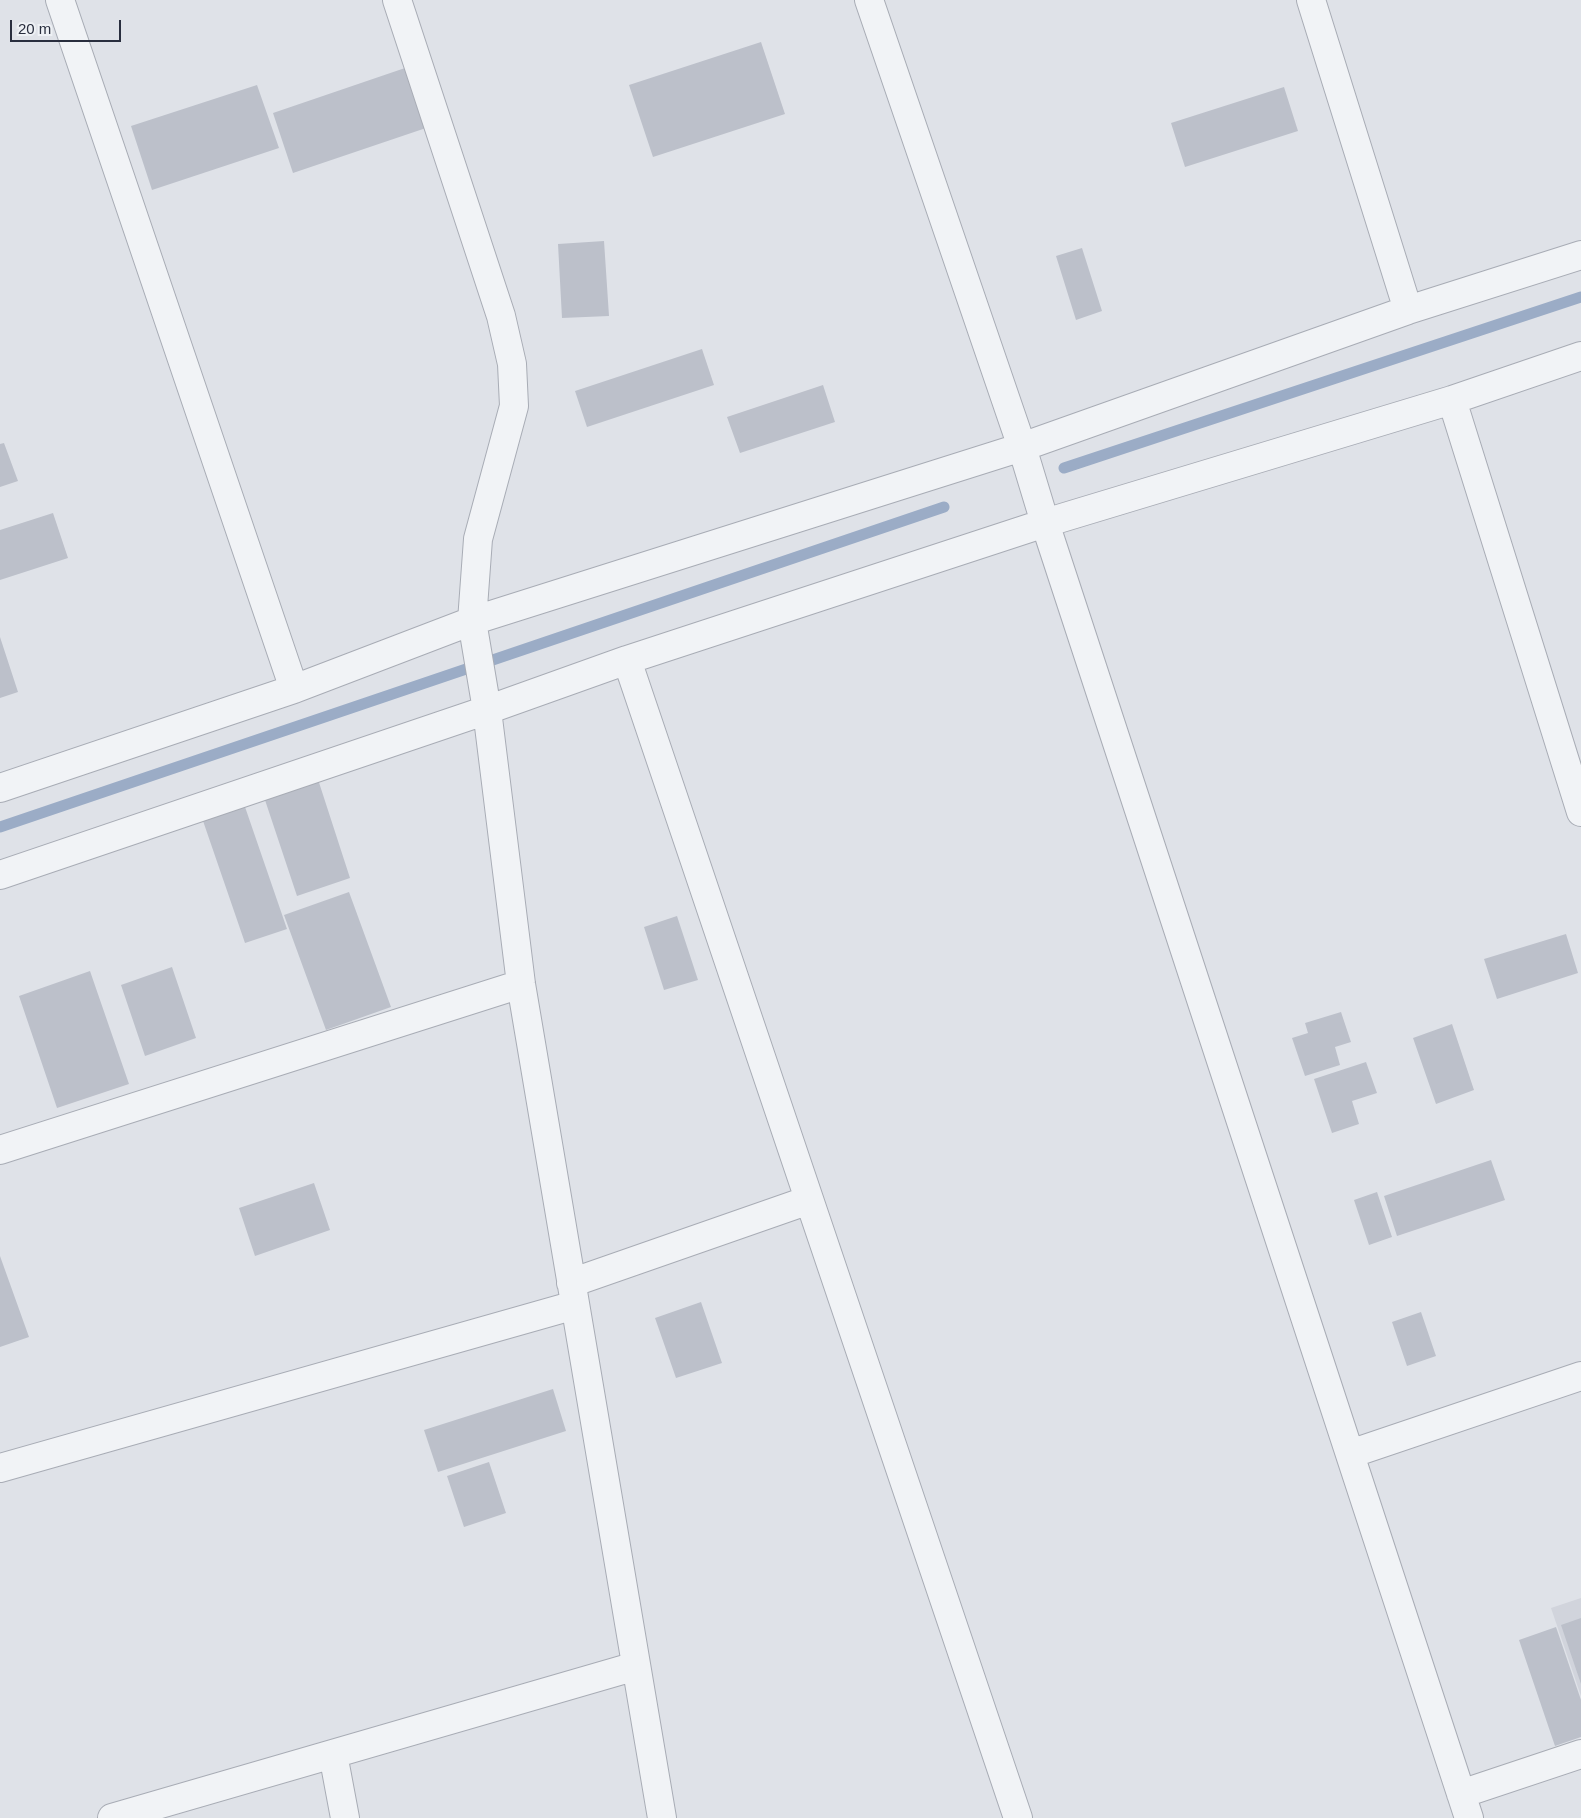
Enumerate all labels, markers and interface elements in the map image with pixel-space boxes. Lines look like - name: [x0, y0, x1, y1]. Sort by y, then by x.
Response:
- scale bar: [12, 10, 124, 42]
- text: 20 m: [18, 20, 51, 37]

